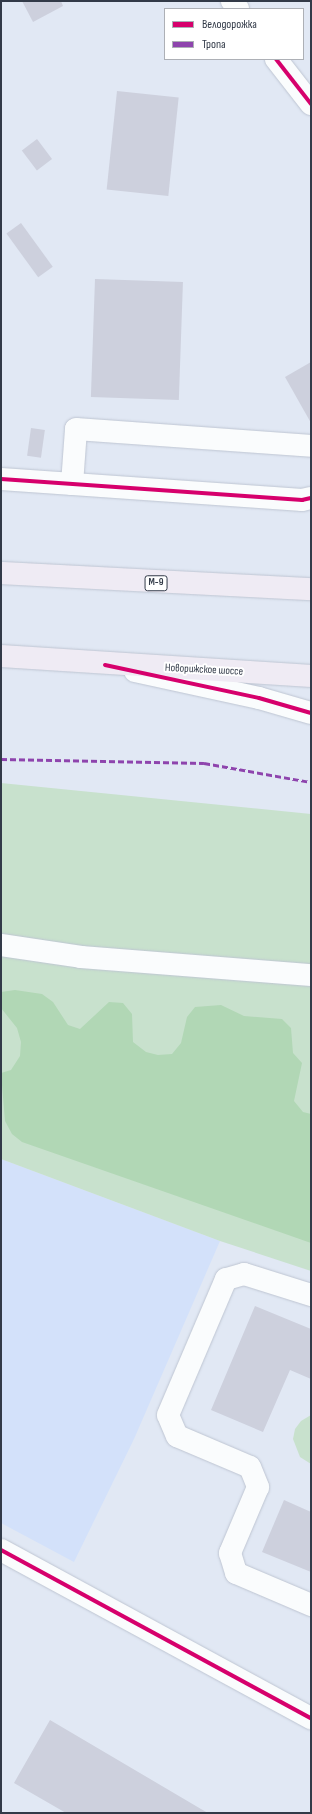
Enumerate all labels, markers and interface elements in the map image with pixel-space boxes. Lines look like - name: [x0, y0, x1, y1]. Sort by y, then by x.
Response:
- legend: [164, 8, 304, 60]
- text: Велодорожка: [202, 17, 257, 32]
- text: Тропа: [202, 37, 226, 52]
- road number: М-9: [144, 575, 168, 591]
- street label: Новорижское шоссе: [165, 661, 243, 679]

